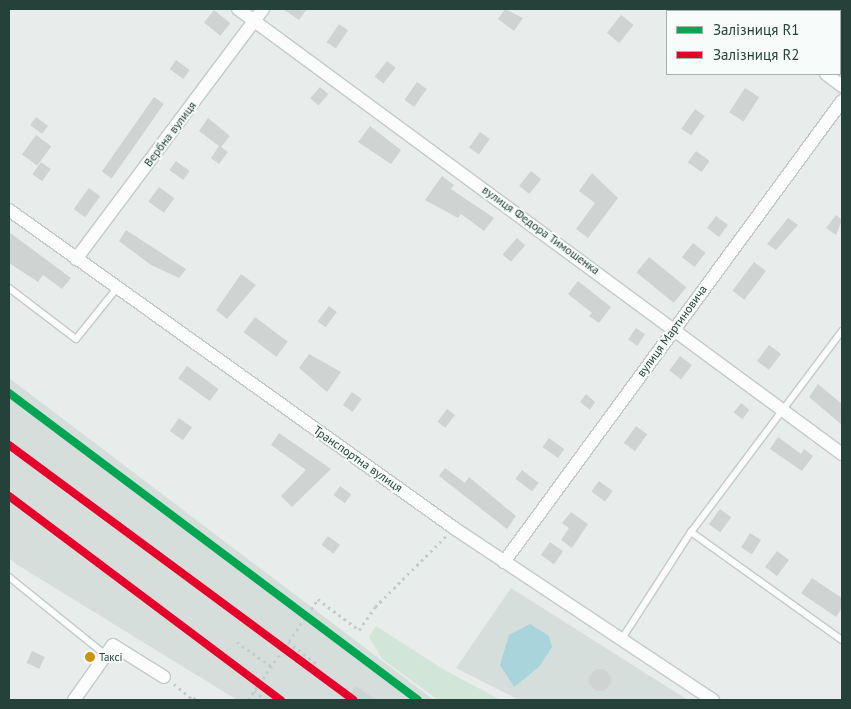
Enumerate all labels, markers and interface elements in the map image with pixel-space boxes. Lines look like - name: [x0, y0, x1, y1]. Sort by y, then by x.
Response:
- legend: [666, 10, 841, 75]
- text: Залізниця R1: [713, 20, 799, 39]
- text: Залізниця R2: [713, 45, 799, 64]
- street label: Вербна вулиця: [141, 99, 199, 169]
- street label: вулиця Федора Тимошенка: [479, 182, 603, 278]
- street label: вулиця Мартиновича: [634, 282, 710, 380]
- street label: Транспортна вулиця: [311, 423, 405, 495]
- place label: Таксі: [99, 650, 122, 664]
- marker: Таксі: [85, 652, 95, 662]

